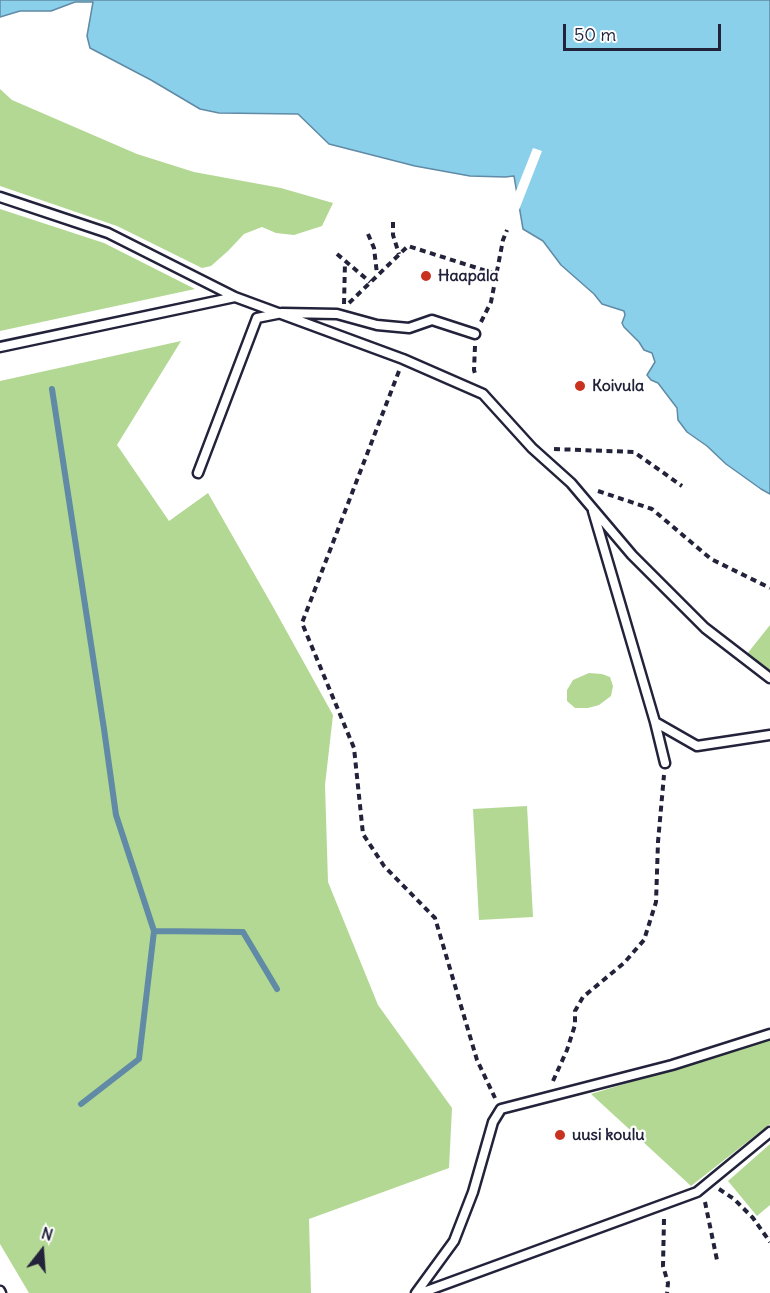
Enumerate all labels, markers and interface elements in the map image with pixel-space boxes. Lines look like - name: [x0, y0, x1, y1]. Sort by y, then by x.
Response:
- scale bar: [566, 12, 724, 50]
- text: 50 m: [574, 23, 616, 46]
- place label: Haapala: [438, 266, 499, 286]
- marker: Haapala: [419, 269, 433, 283]
- place label: Koivula: [592, 376, 644, 396]
- marker: Koivula: [573, 379, 587, 393]
- place label: uusi koulu: [572, 1125, 645, 1145]
- marker: uusi koulu: [553, 1128, 567, 1142]
- north arrow: [12, 1221, 72, 1281]
- text: N: [39, 1223, 55, 1245]

